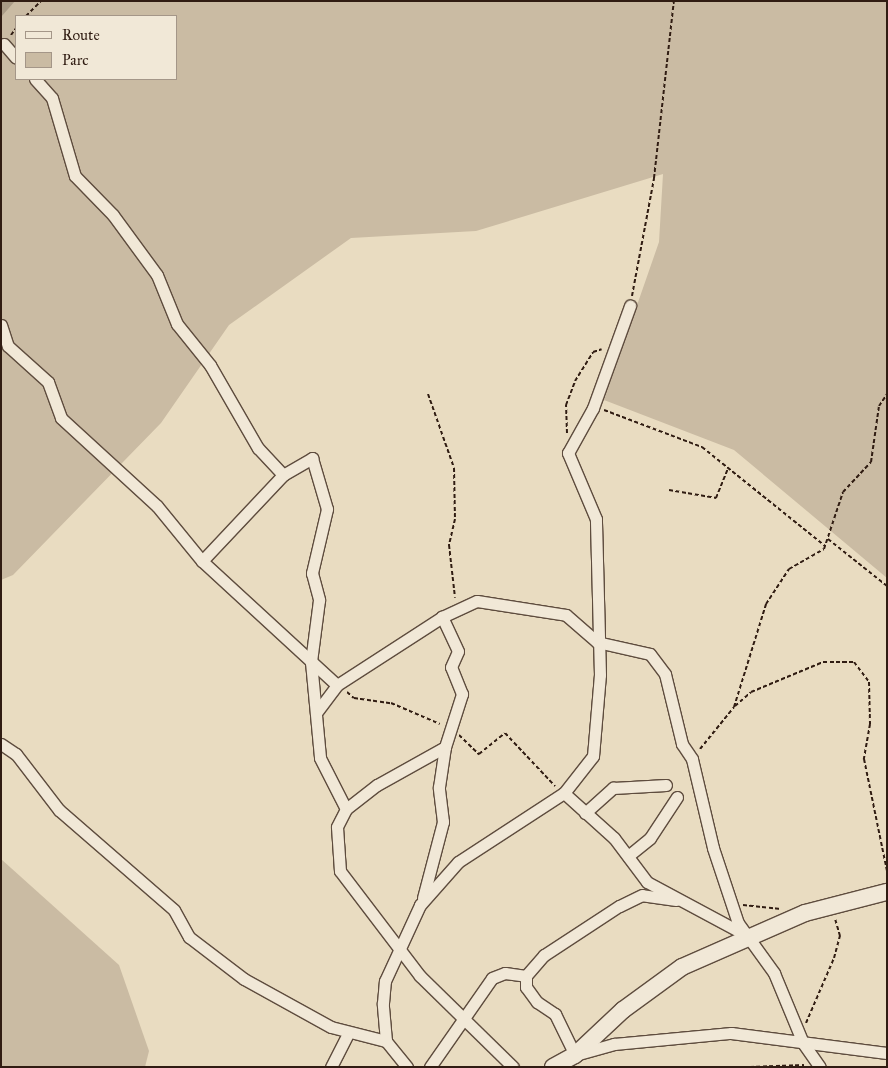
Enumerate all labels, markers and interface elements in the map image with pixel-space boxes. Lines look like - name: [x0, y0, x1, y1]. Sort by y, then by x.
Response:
- legend: [15, 15, 178, 80]
- text: Route: [62, 26, 100, 44]
- text: Parc: [62, 51, 89, 69]

